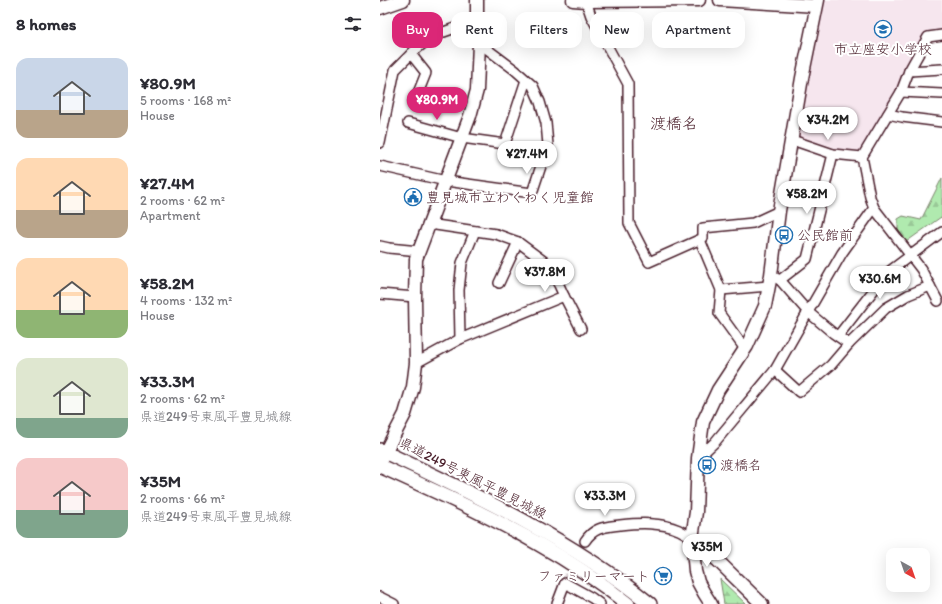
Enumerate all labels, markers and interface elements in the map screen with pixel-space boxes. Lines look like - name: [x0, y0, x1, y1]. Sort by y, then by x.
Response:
- chip: Buy: [392, 12, 443, 48]
- chip: Rent: [451, 12, 507, 48]
- chip: Filters: [515, 12, 582, 48]
- chip: New: [590, 12, 644, 48]
- chip: Apartment: [652, 12, 745, 48]
- icon: filters: [342, 13, 364, 35]
- text: 8 homes: [16, 14, 76, 34]
- school or university icon: 市立座安小学校: [873, 19, 893, 39]
- place label: 市立座安小学校: [834, 41, 932, 58]
- text: ¥80.9M: [140, 73, 196, 93]
- icon: home: [48, 74, 96, 122]
- pin: ¥80.9M: [404, 87, 470, 121]
- text: ¥80.9M: [416, 92, 458, 107]
- text: 5 rooms · 168 m²: [140, 93, 231, 108]
- pin: ¥34.2M: [795, 107, 861, 141]
- text: House: [140, 108, 175, 123]
- text: ¥34.2M: [807, 112, 849, 127]
- district label: 渡橋名: [650, 114, 698, 133]
- pin: ¥27.4M: [494, 141, 560, 175]
- text: ¥27.4M: [506, 146, 548, 161]
- text: ¥27.4M: [140, 173, 195, 193]
- icon: home: [48, 174, 96, 222]
- pin: ¥58.2M: [774, 181, 840, 215]
- text: ¥58.2M: [786, 186, 828, 201]
- public building icon: 豊見城市立わくわく児童館: [403, 187, 423, 207]
- place label: 豊見城市立わくわく児童館: [426, 189, 594, 206]
- text: 2 rooms · 62 m²: [140, 193, 225, 208]
- text: Apartment: [140, 208, 201, 223]
- bus stop icon: 公民館前: [774, 225, 794, 245]
- place label: 公民館前: [797, 227, 853, 244]
- pin: ¥37.8M: [512, 259, 578, 293]
- text: ¥37.8M: [524, 264, 566, 279]
- pin: ¥30.6M: [847, 266, 913, 300]
- text: ¥30.6M: [859, 271, 901, 286]
- text: ¥58.2M: [140, 273, 194, 293]
- icon: home: [48, 274, 96, 322]
- text: 4 rooms · 132 m²: [140, 293, 232, 308]
- text: House: [140, 308, 175, 323]
- text: ¥33.3M: [140, 371, 195, 391]
- icon: home: [48, 374, 96, 422]
- text: 2 rooms · 62 m²: [140, 391, 225, 406]
- text: 県道249号東風平豊見城線: [140, 409, 291, 424]
- street label: 県道249号東風平豊見城線: [396, 434, 549, 523]
- bus stop icon: 渡橋名: [697, 455, 717, 475]
- place label: 渡橋名: [720, 457, 762, 474]
- text: ¥35M: [140, 471, 181, 491]
- icon: home: [48, 474, 96, 522]
- pin: ¥33.3M: [572, 483, 638, 517]
- text: ¥33.3M: [584, 488, 626, 503]
- text: 2 rooms · 66 m²: [140, 491, 225, 506]
- text: 県道249号東風平豊見城線: [140, 509, 291, 524]
- pin: ¥35M: [683, 534, 731, 568]
- text: ¥35M: [691, 539, 723, 554]
- north arrow: [886, 548, 930, 592]
- map controls: [886, 548, 930, 592]
- supermarket icon: ファミリーマート: [653, 566, 673, 586]
- place label: ファミリーマート: [538, 568, 650, 585]

